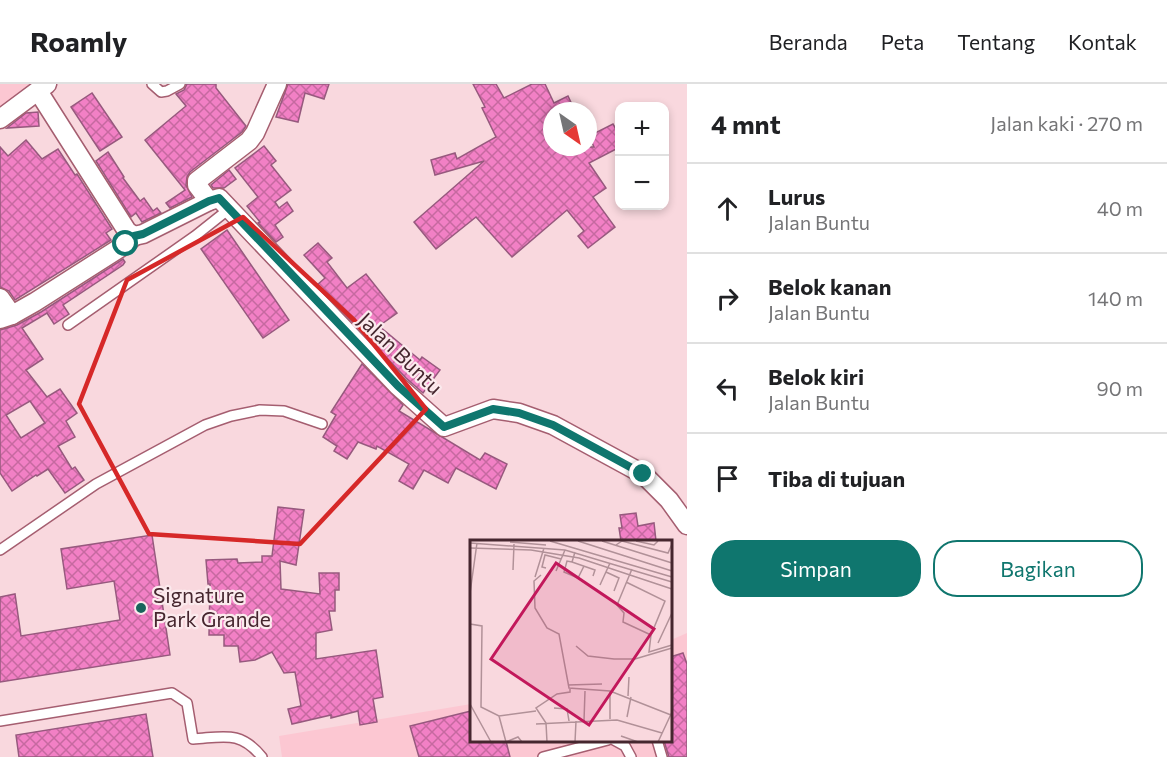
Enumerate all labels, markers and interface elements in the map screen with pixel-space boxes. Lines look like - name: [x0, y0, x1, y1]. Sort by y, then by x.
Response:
- text: Roamly: [30, 24, 127, 58]
- text: Beranda: [769, 29, 848, 54]
- text: Peta: [881, 29, 924, 54]
- text: Tentang: [957, 29, 1035, 54]
- text: Kontak: [1068, 29, 1137, 54]
- north arrow: [543, 102, 597, 156]
- map controls: [615, 102, 669, 210]
- button: +: [615, 102, 669, 156]
- text: 4 mnt: [711, 108, 781, 139]
- text: Jalan kaki · 270 m: [990, 111, 1143, 135]
- button: −: [615, 156, 669, 210]
- text: Lurus: [768, 183, 825, 210]
- icon: ahead: [711, 192, 744, 225]
- text: 40 m: [1097, 196, 1143, 220]
- text: Jalan Buntu: [768, 210, 870, 234]
- route start: [112, 230, 138, 256]
- text: Belok kanan: [768, 273, 891, 300]
- icon: right: [711, 282, 744, 315]
- text: 140 m: [1088, 286, 1143, 310]
- text: Jalan Buntu: [768, 300, 870, 324]
- street label: Jalan Buntu: [354, 307, 448, 399]
- text: Belok kiri: [768, 363, 864, 390]
- icon: left: [711, 372, 744, 405]
- text: 90 m: [1097, 376, 1143, 400]
- text: Jalan Buntu: [768, 390, 870, 414]
- route end: [629, 460, 655, 486]
- icon: arrive: [711, 462, 744, 495]
- text: Tiba di tujuan: [768, 465, 905, 492]
- inset map: [470, 540, 672, 742]
- button: Simpan: [711, 540, 921, 597]
- button: Bagikan: [933, 540, 1143, 597]
- place label: Signature Park Grande: [153, 582, 271, 631]
- marker: Signature Park Grande: [134, 601, 148, 615]

